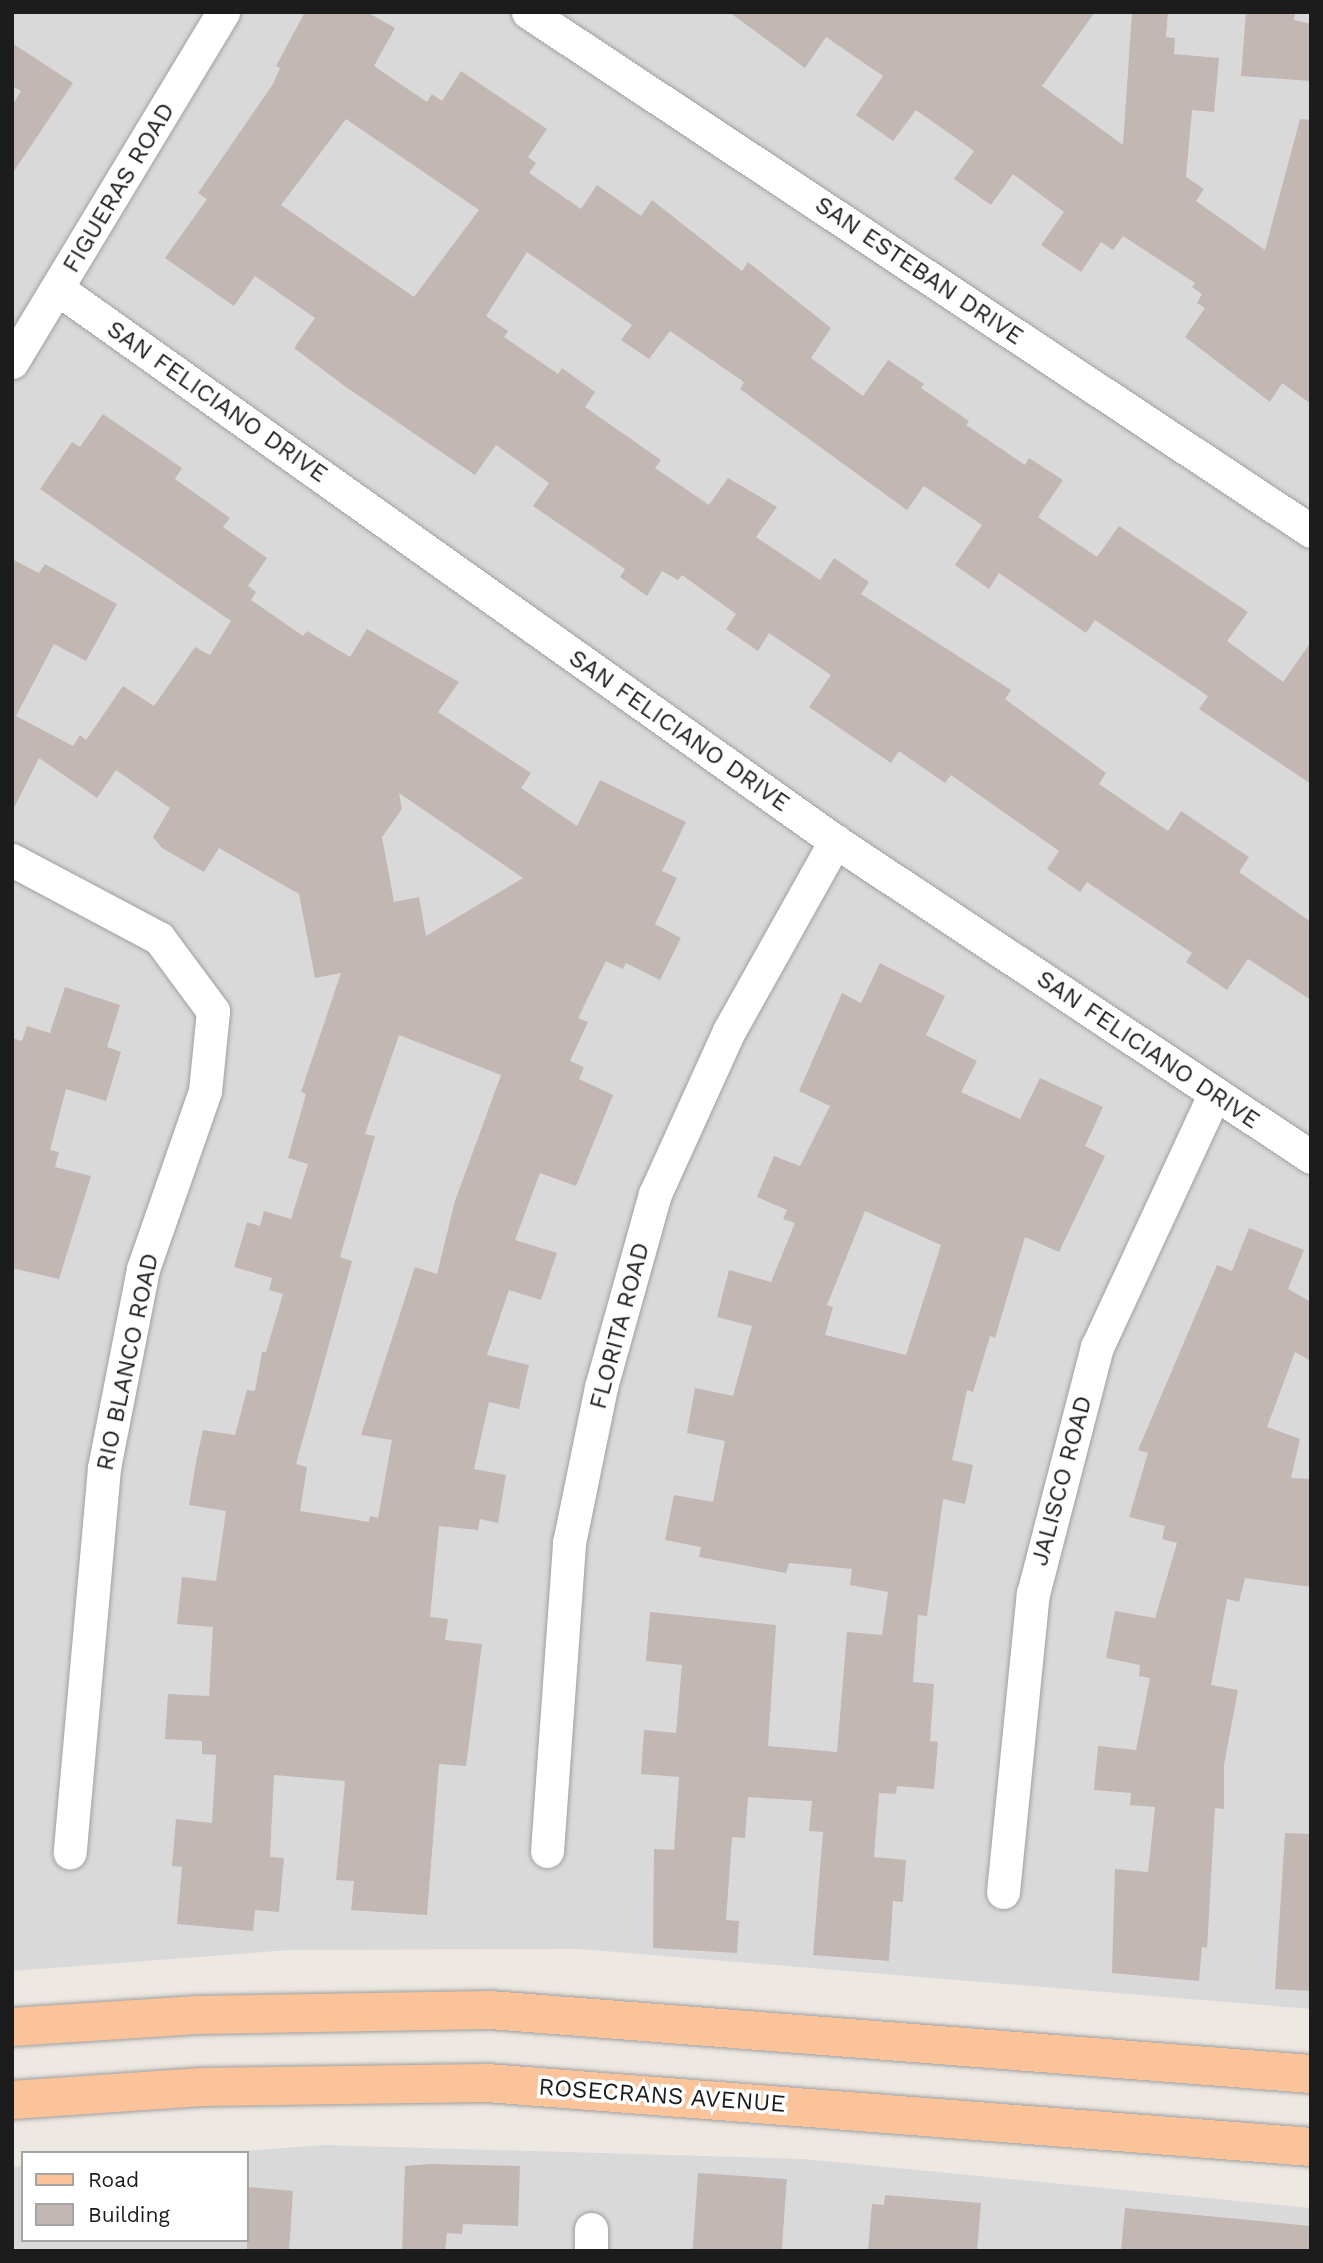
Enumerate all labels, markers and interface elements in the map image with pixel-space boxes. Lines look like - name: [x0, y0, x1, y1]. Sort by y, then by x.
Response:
- street label: FIGUERAS ROAD: [57, 98, 181, 278]
- street label: SAN ESTEBAN DRIVE: [809, 191, 1029, 351]
- street label: SAN FELICIANO DRIVE: [101, 315, 333, 489]
- street label: SAN FELICIANO DRIVE: [563, 644, 795, 818]
- street label: SAN FELICIANO DRIVE: [1031, 965, 1265, 1135]
- street label: FLORITA ROAD: [584, 1239, 656, 1413]
- street label: RIO BLANCO ROAD: [91, 1251, 165, 1473]
- street label: JALISCO ROAD: [1025, 1393, 1099, 1569]
- street label: ROSECRANS AVENUE: [537, 2073, 787, 2119]
- legend: [21, 2151, 248, 2242]
- text: Road: [88, 2167, 139, 2192]
- text: Building: [88, 2202, 170, 2227]

